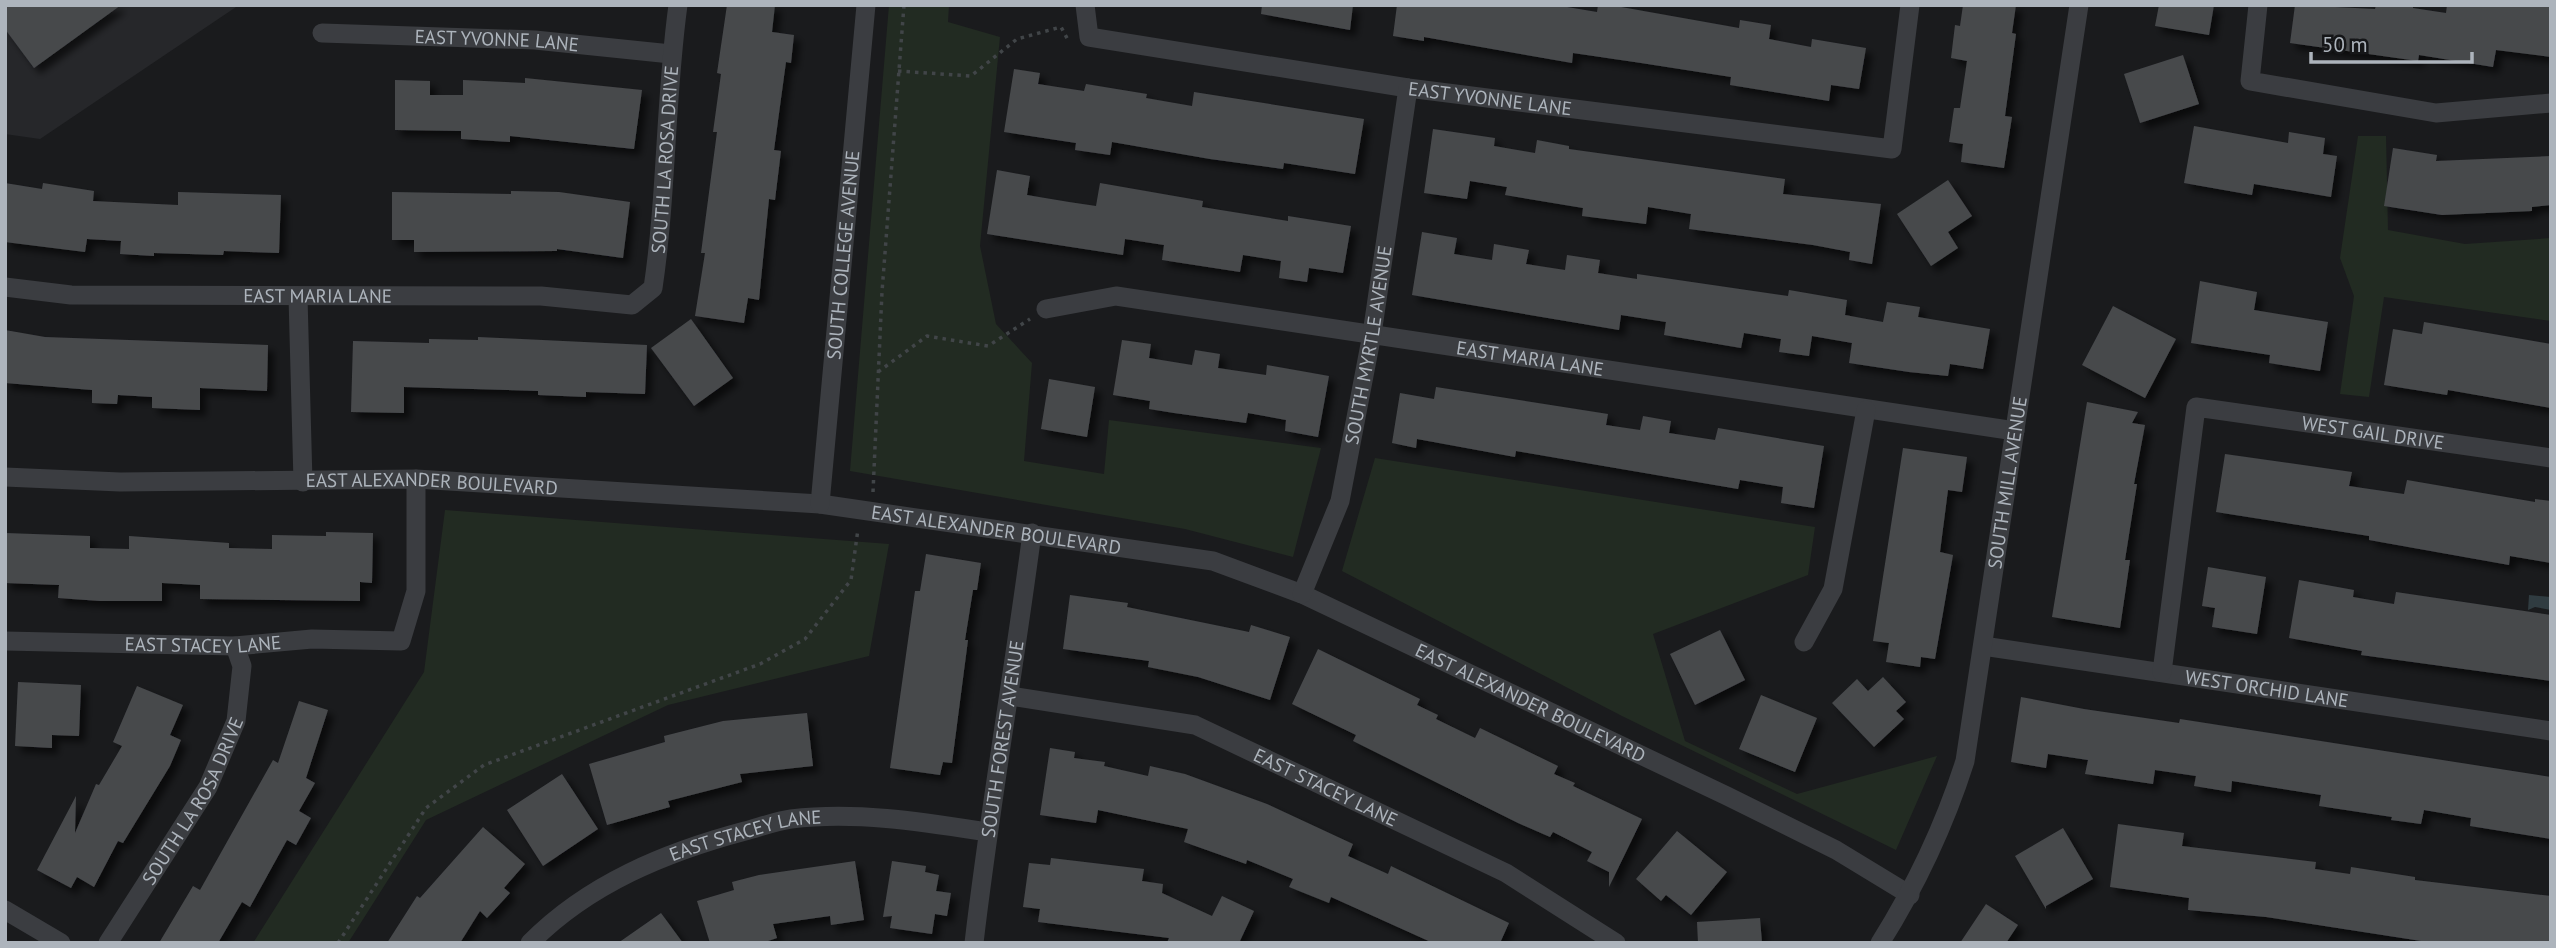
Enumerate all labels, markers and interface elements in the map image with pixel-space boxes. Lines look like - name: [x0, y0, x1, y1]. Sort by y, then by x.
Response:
- scale bar: [2311, 21, 2472, 65]
- street label: EAST YVONNE LANE: [414, 24, 580, 56]
- text: 50 m: [2322, 31, 2368, 58]
- street label: SOUTH LA ROSA DRIVE: [646, 65, 683, 255]
- street label: EAST YVONNE LANE: [1407, 76, 1573, 121]
- street label: SOUTH COLLEGE AVENUE: [821, 149, 865, 361]
- street label: SOUTH MYRTLE AVENUE: [1339, 244, 1397, 446]
- street label: EAST MARIA LANE: [243, 283, 392, 308]
- street label: EAST MARIA LANE: [1455, 335, 1605, 381]
- street label: SOUTH MILL AVENUE: [1982, 395, 2032, 571]
- street label: WEST GAIL DRIVE: [2300, 410, 2446, 455]
- street label: EAST ALEXANDER BOULEVARD: [306, 467, 558, 500]
- street label: EAST ALEXANDER BOULEVARD: [870, 500, 1123, 560]
- street label: EAST STACEY LANE: [124, 630, 282, 658]
- street label: EAST ALEXANDER BOULEVARD: [1411, 638, 1650, 768]
- street label: SOUTH FOREST AVENUE: [976, 639, 1029, 839]
- street label: WEST ORCHID LANE: [2183, 664, 2350, 713]
- street label: SOUTH LA ROSA DRIVE: [137, 713, 248, 889]
- street label: EAST STACEY LANE: [1250, 743, 1402, 832]
- street label: EAST STACEY LANE: [666, 805, 822, 866]

